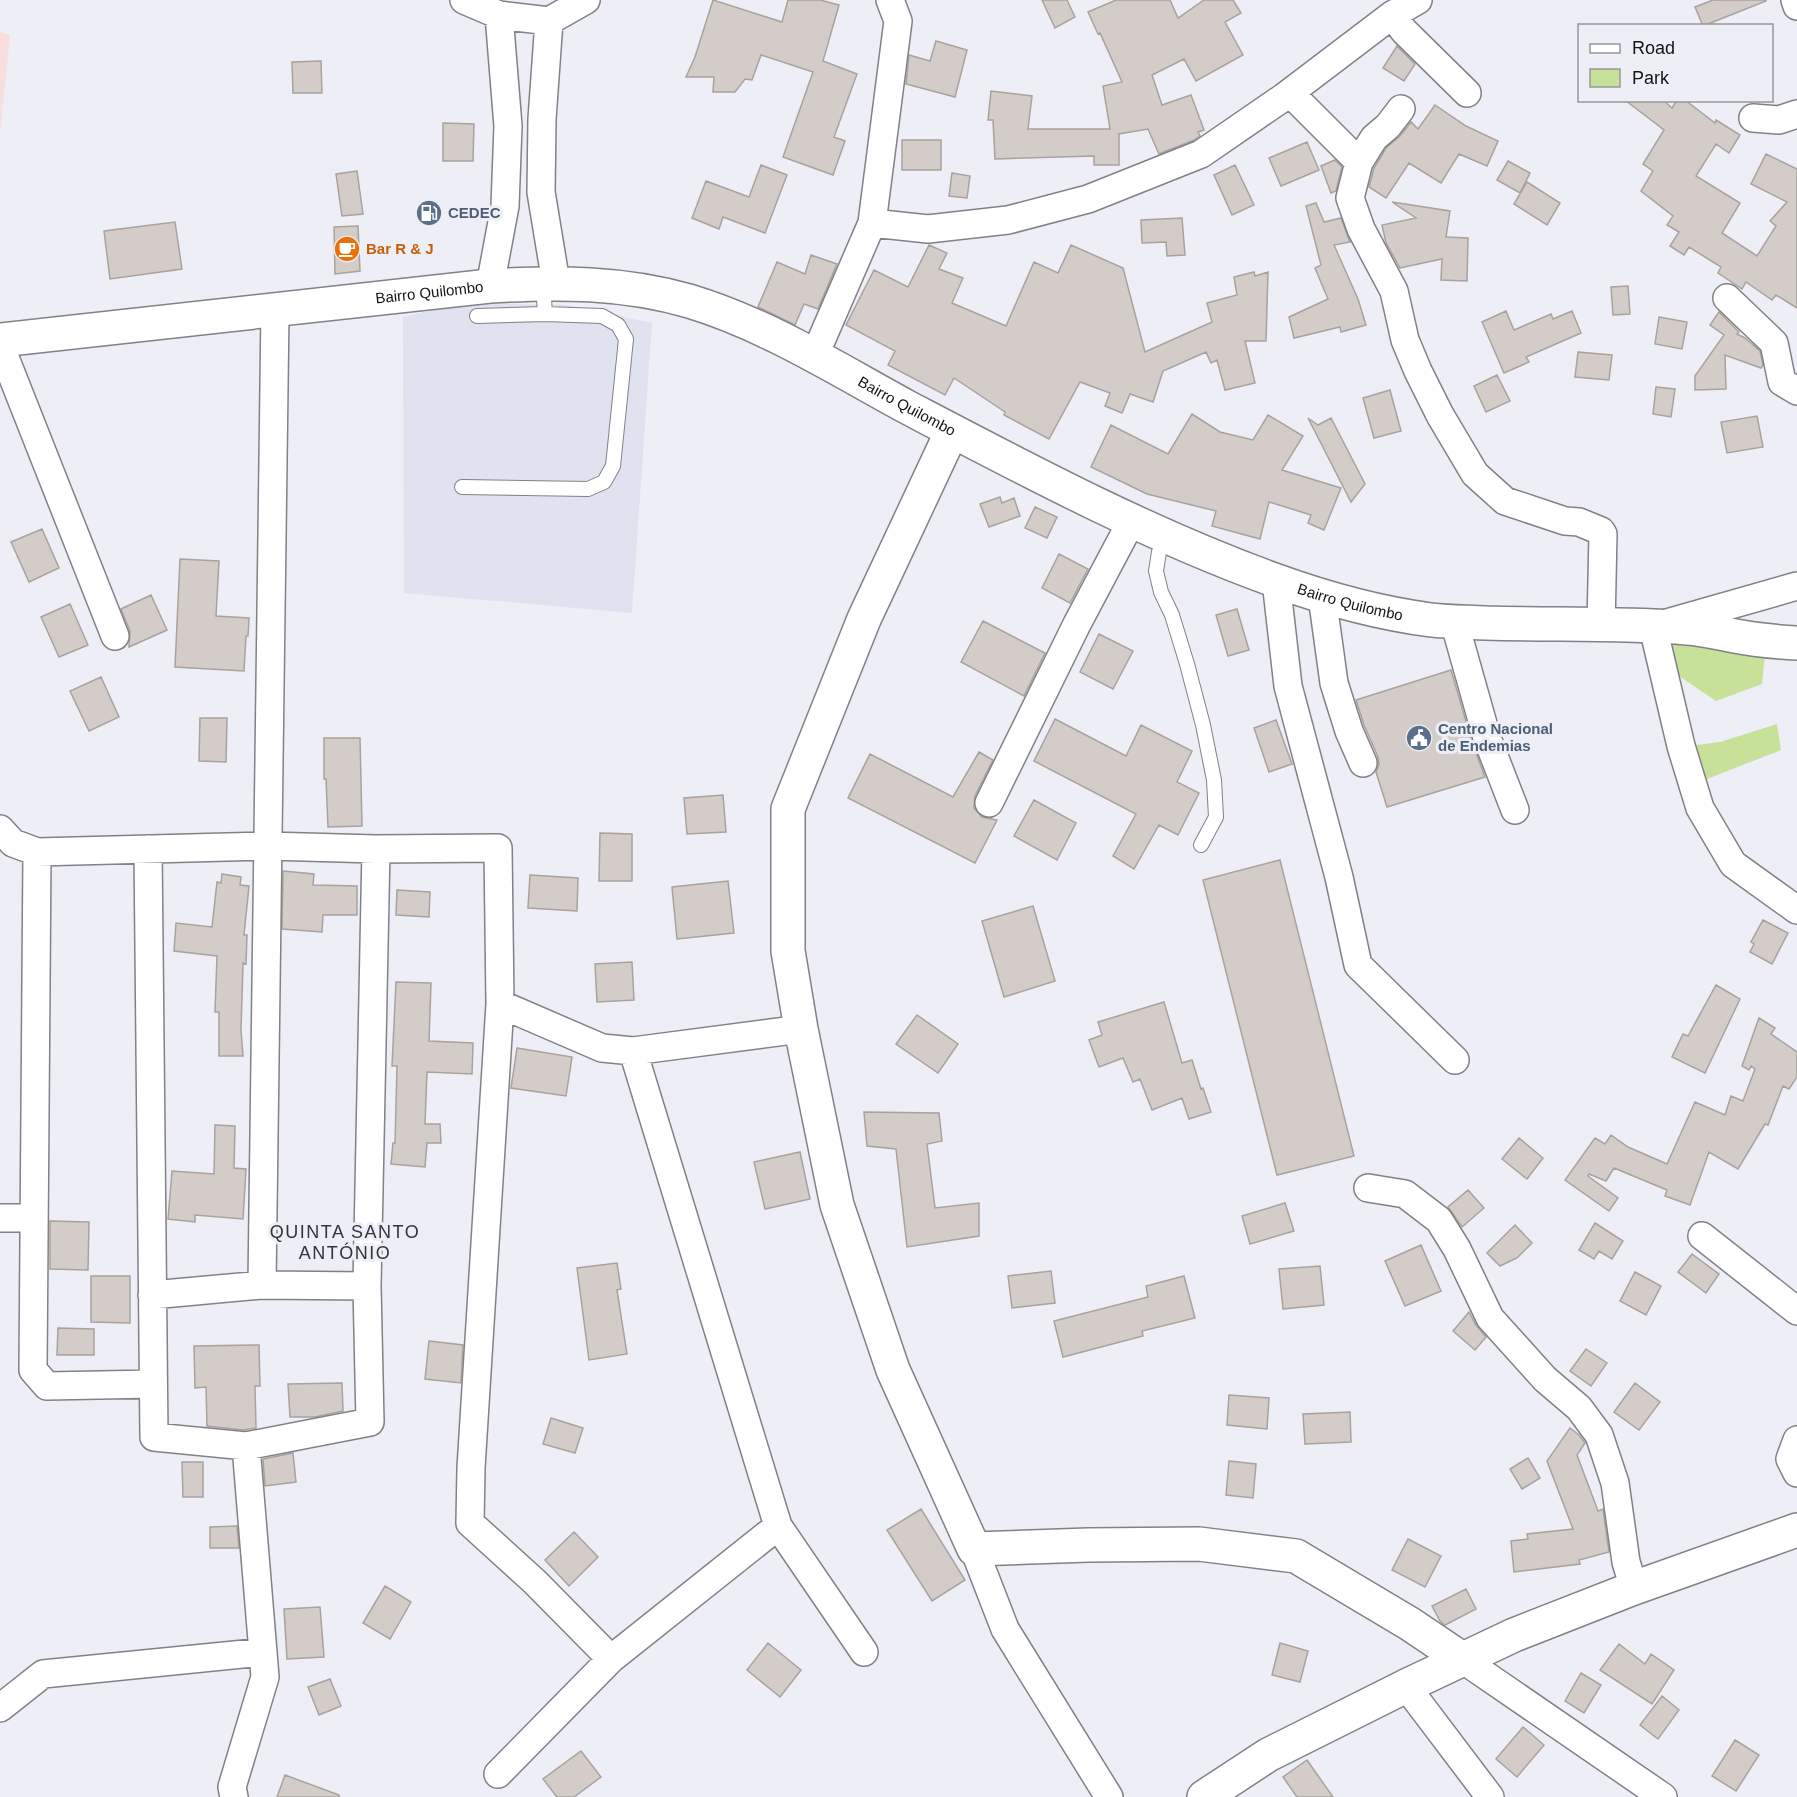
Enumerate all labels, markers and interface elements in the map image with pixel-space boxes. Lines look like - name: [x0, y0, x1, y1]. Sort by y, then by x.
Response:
- legend: [1578, 24, 1773, 102]
- text: Road: [1632, 38, 1675, 58]
- text: Park: [1632, 68, 1670, 88]
- fuel station icon: CEDEC: [414, 198, 444, 228]
- place label: CEDEC: [448, 204, 501, 221]
- cafe icon: Bar R & J: [332, 234, 362, 264]
- place label: Bar R & J: [366, 240, 434, 257]
- street label: Bairro Quilombo: [375, 278, 484, 307]
- street label: Bairro Quilombo: [855, 373, 959, 439]
- street label: Bairro Quilombo: [1295, 580, 1404, 623]
- place label: Centro Nacional de Endemias: [1438, 720, 1553, 754]
- public building icon: Centro Nacional de Endemias: [1404, 723, 1434, 753]
- district label: QUINTA SANTO ANTÓNIO: [270, 1222, 420, 1263]

